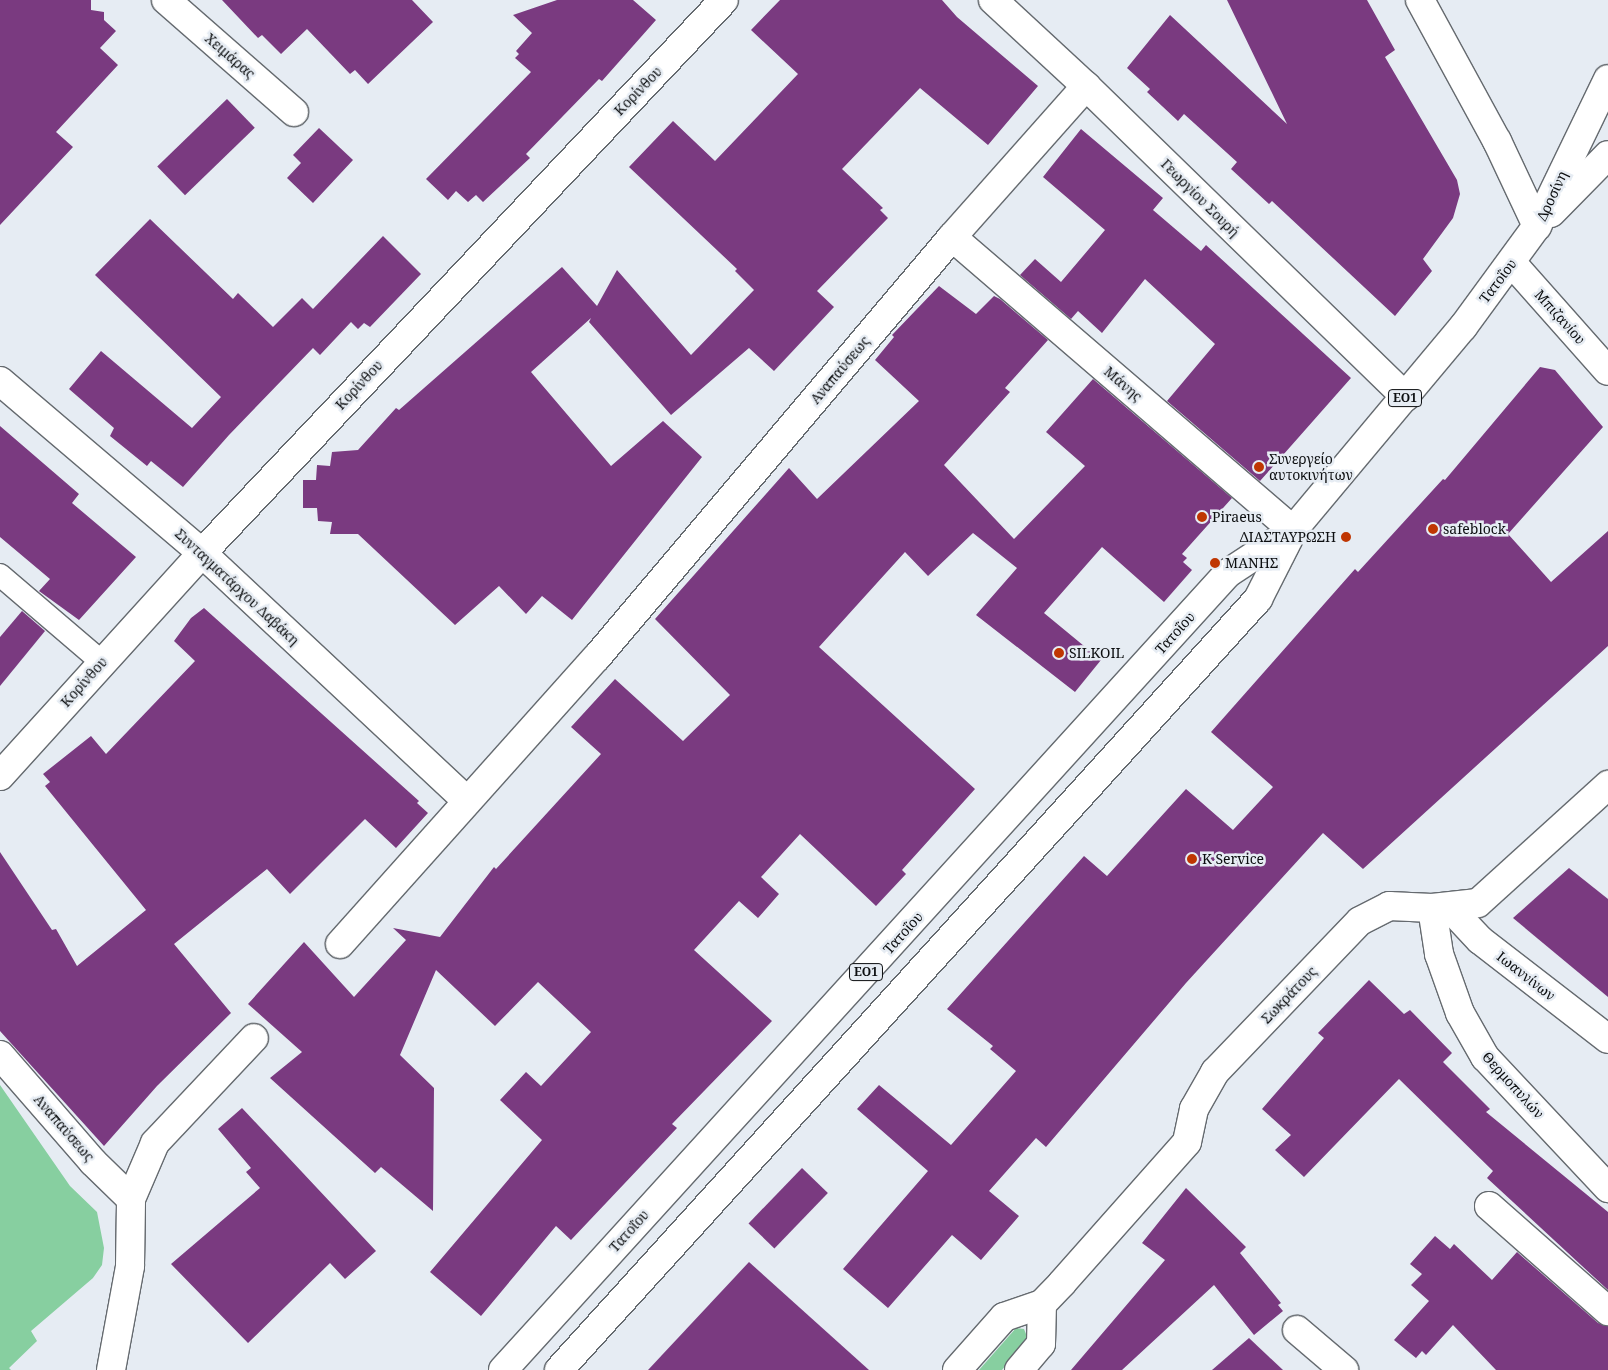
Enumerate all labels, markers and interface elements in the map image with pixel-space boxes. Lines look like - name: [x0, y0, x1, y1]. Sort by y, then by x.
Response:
- street label: Χειμάρας: [202, 30, 258, 82]
- street label: Κορίνθου: [611, 63, 665, 119]
- street label: Γεωργίου Σουρή: [1158, 156, 1242, 240]
- street label: Δροσίνη: [1533, 168, 1571, 224]
- street label: Τατοΐου: [1476, 256, 1520, 306]
- street label: Μπιζανίου: [1531, 286, 1589, 348]
- street label: Αναπαύσεως: [807, 333, 873, 407]
- street label: Κορίνθου: [332, 357, 386, 413]
- street label: Μάνης: [1101, 363, 1145, 405]
- road number: ΕΟ1: [1388, 388, 1422, 408]
- place label: Συνεργείο αυτοκινήτων: [1269, 451, 1353, 484]
- marker: Συνεργείο αυτοκινήτων: [1253, 461, 1265, 473]
- place label: Piraeus: [1212, 509, 1262, 525]
- marker: Piraeus: [1196, 511, 1208, 523]
- place label: safeblock: [1443, 521, 1506, 537]
- marker: safeblock: [1427, 523, 1439, 535]
- street label: Συνταγματάρχου Δαβάκη: [172, 525, 302, 649]
- place label: ΔΙΑΣΤΑΥΡΩΣΗ: [1240, 529, 1336, 545]
- marker: ΔΙΑΣΤΑΥΡΩΣΗ: [1340, 531, 1352, 543]
- place label: ΜΑΝΗΣ: [1225, 555, 1278, 571]
- marker: ΜΑΝΗΣ: [1209, 557, 1221, 569]
- street label: Τατοΐου: [1152, 608, 1198, 658]
- place label: SILKOIL: [1069, 645, 1124, 661]
- marker: SILKOIL: [1053, 647, 1065, 659]
- street label: Κορίνθου: [57, 654, 111, 710]
- place label: K Service: [1202, 851, 1264, 867]
- marker: K Service: [1186, 853, 1198, 865]
- street label: Τατοΐου: [880, 908, 926, 958]
- street label: Ιωαννίνων: [1493, 948, 1559, 1004]
- road number: ΕΟ1: [848, 962, 884, 982]
- street label: Σωκράτους: [1258, 963, 1320, 1027]
- street label: Θερμοπυλών: [1479, 1048, 1547, 1122]
- street label: Αναπαύσεως: [30, 1091, 98, 1165]
- street label: Τατοΐου: [606, 1206, 652, 1256]

